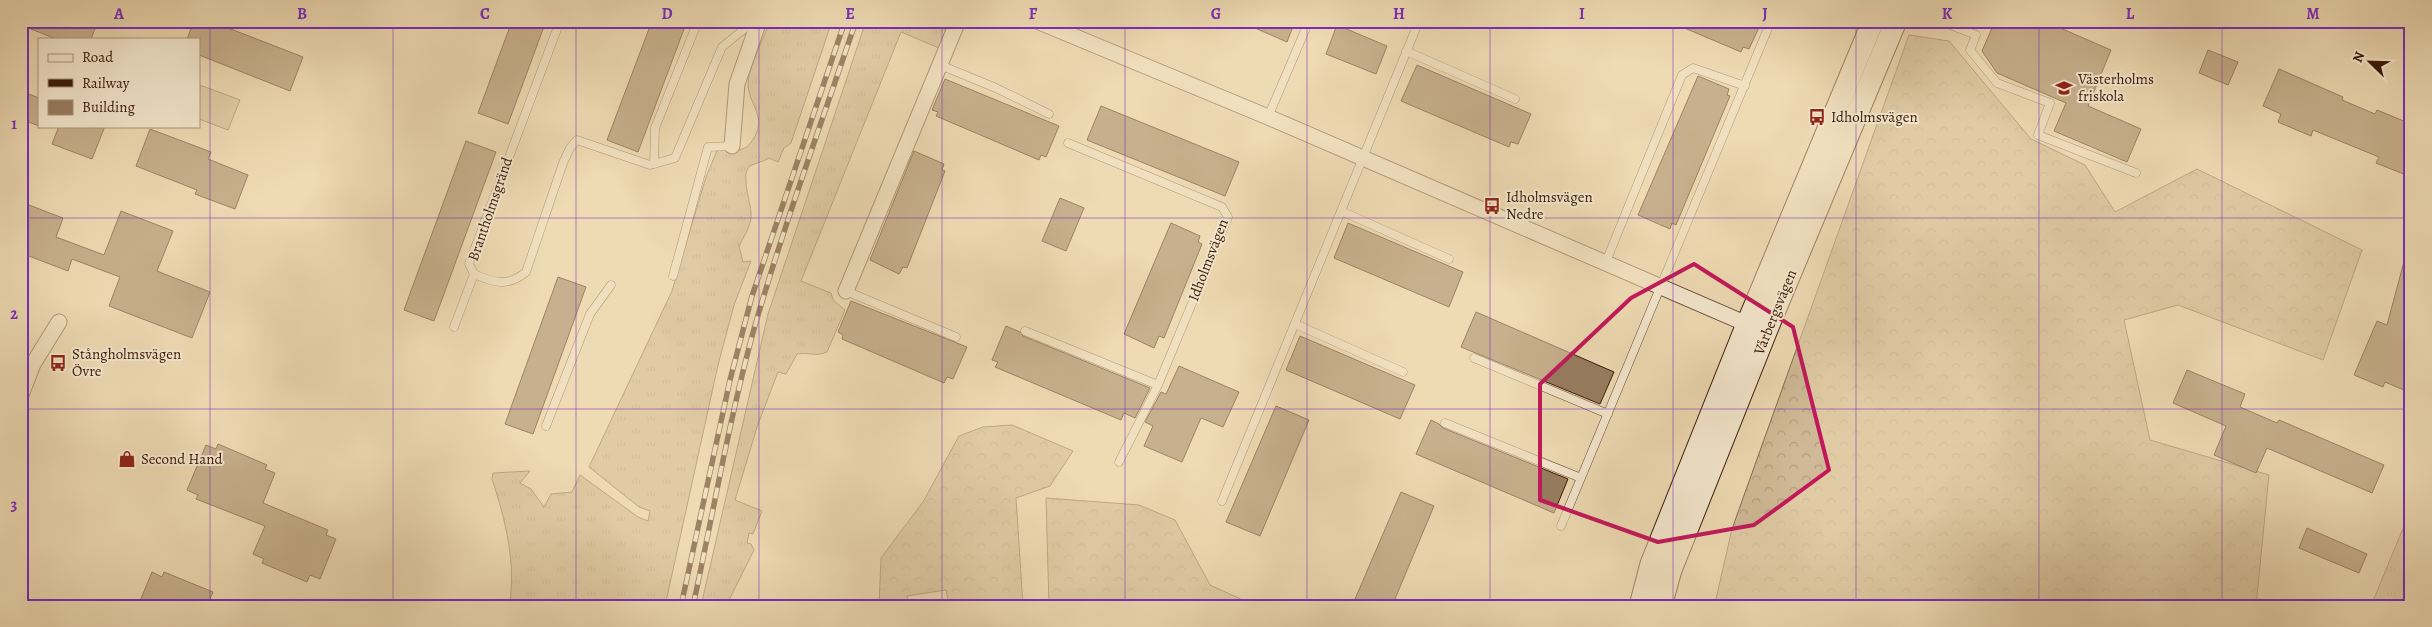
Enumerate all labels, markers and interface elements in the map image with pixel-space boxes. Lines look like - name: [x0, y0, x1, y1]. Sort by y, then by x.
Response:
- text: A: [113, 3, 125, 25]
- text: B: [297, 3, 307, 25]
- text: C: [480, 3, 490, 25]
- text: D: [661, 3, 673, 25]
- text: E: [845, 3, 855, 25]
- text: F: [1029, 3, 1038, 25]
- text: G: [1211, 3, 1221, 25]
- text: H: [1393, 3, 1405, 25]
- text: I: [1579, 3, 1585, 25]
- text: J: [1762, 3, 1768, 25]
- text: K: [1942, 3, 1953, 25]
- text: L: [2126, 3, 2135, 25]
- text: M: [2306, 3, 2320, 25]
- legend: [38, 38, 200, 128]
- north arrow: [2344, 38, 2394, 88]
- text: Road: [82, 47, 114, 67]
- text: N: [2348, 49, 2369, 66]
- place label: Västerholms friskola: [2077, 69, 2154, 106]
- text: Railway: [82, 73, 130, 93]
- school or university icon: Västerholms friskola: [2054, 78, 2074, 98]
- text: Building: [82, 97, 135, 117]
- bus stop icon: Idholmsvägen: [1807, 107, 1827, 127]
- place label: Idholmsvägen: [1831, 107, 1918, 127]
- text: 1: [11, 113, 17, 135]
- street label: Brantholmsgränd: [463, 154, 517, 264]
- place label: Idholmsvägen Nedre: [1506, 187, 1593, 224]
- bus stop icon: Idholmsvägen Nedre: [1482, 196, 1502, 216]
- street label: Idholmsvägen: [1183, 216, 1233, 304]
- street label: Vårbergsvägen: [1748, 266, 1801, 358]
- text: 2: [10, 303, 18, 325]
- place label: Stångholmsvägen Övre: [72, 344, 181, 381]
- bus stop icon: Stångholmsvägen Övre: [48, 353, 68, 373]
- shop icon: Second Hand: [117, 449, 137, 469]
- place label: Second Hand: [141, 449, 223, 469]
- text: 3: [11, 494, 18, 516]

